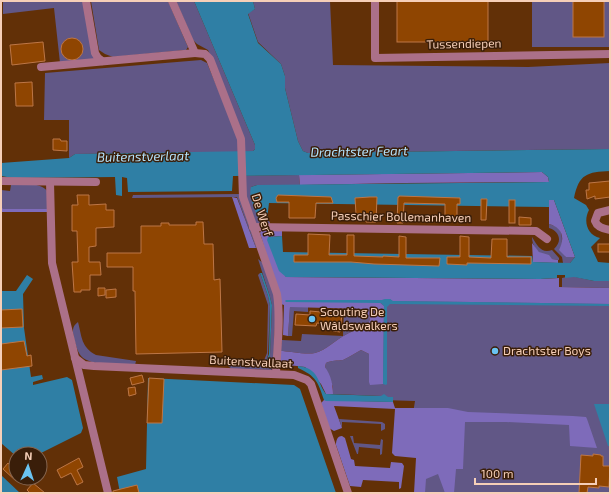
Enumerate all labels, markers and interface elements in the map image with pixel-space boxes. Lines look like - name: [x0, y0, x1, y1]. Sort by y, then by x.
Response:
- street label: Tussendiepen: [426, 35, 502, 51]
- water label: Drachtster Feart: [310, 142, 408, 160]
- water label: Buitenstverlaat: [97, 147, 189, 165]
- street label: De Werf: [250, 192, 277, 238]
- street label: Passchier Bollemanhaven: [331, 208, 471, 224]
- place label: Scouting De Wâldswalkers: [320, 304, 398, 332]
- marker: Scouting De Wâldswalkers: [307, 314, 317, 324]
- place label: Drachtster Boys: [503, 343, 591, 357]
- marker: Drachtster Boys: [490, 346, 500, 356]
- street label: Buitenstvallaat: [209, 352, 294, 370]
- north arrow: [8, 446, 48, 486]
- text: N: [24, 449, 33, 462]
- scale bar: [475, 460, 596, 486]
- text: 100 m: [481, 466, 513, 480]

